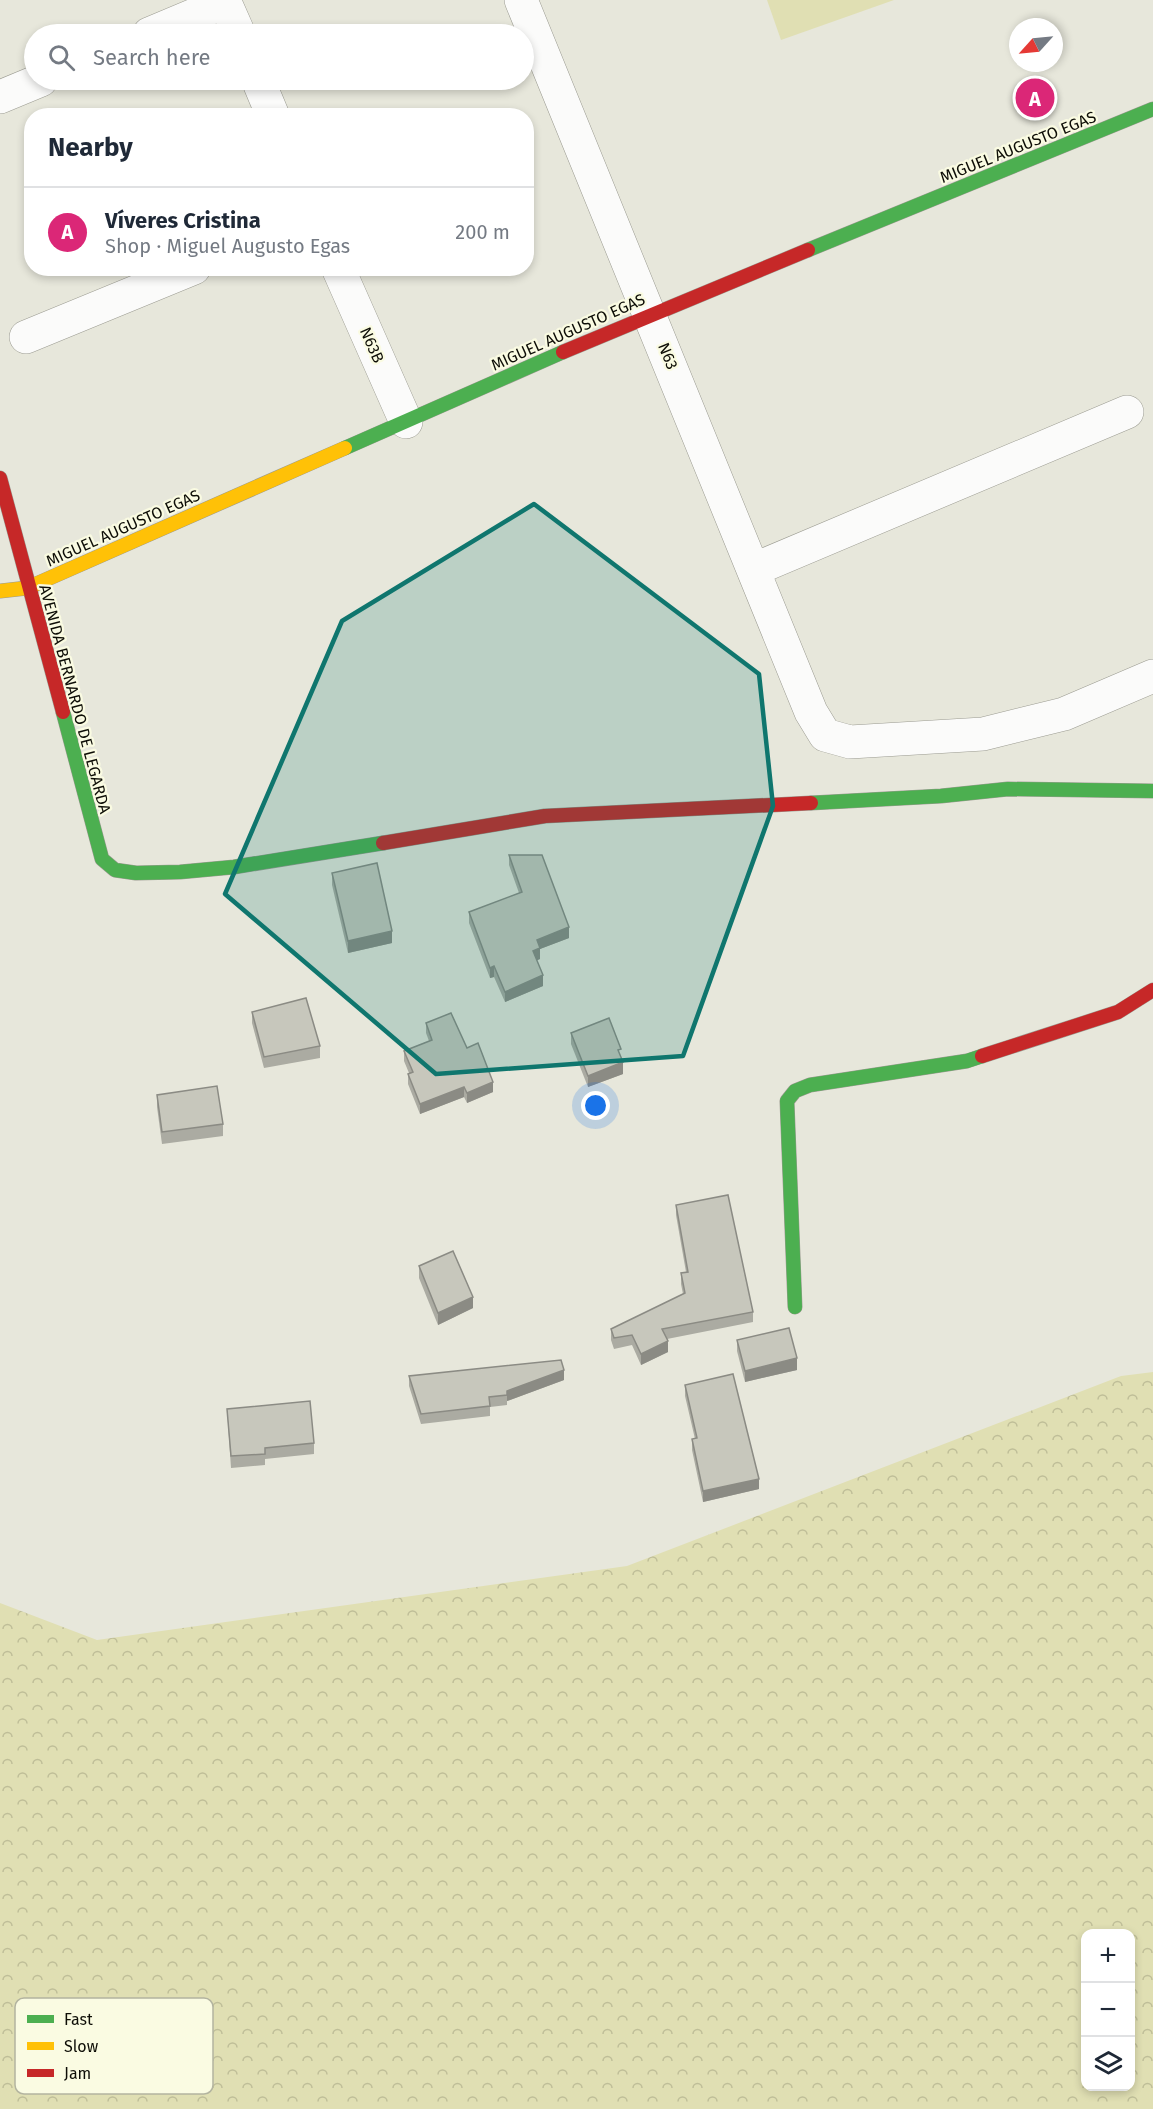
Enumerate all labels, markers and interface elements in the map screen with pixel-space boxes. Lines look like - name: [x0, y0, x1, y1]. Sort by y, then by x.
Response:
- north arrow: [1009, 18, 1063, 72]
- search box: [24, 24, 534, 90]
- icon: search: [45, 41, 78, 74]
- text: Search here: [93, 44, 211, 71]
- pin: A: [1016, 76, 1054, 120]
- street label: MIGUEL AUGUSTO EGAS: [937, 107, 1099, 187]
- text: Nearby: [48, 132, 133, 163]
- text: Víveres Cristina: [105, 207, 261, 234]
- text: A: [62, 220, 73, 244]
- text: 200 m: [455, 220, 510, 244]
- text: Shop · Miguel Augusto Egas: [105, 234, 350, 258]
- street label: MIGUEL AUGUSTO EGAS: [488, 289, 648, 375]
- street label: N63B: [356, 324, 388, 366]
- street label: N63: [654, 340, 682, 372]
- street label: MIGUEL AUGUSTO EGAS: [43, 485, 203, 571]
- street label: AVENIDA BERNARDO DE LEGARDA: [35, 582, 115, 817]
- your location: [581, 1091, 610, 1120]
- map controls: [1081, 1929, 1135, 2091]
- button: +: [1081, 1929, 1135, 1983]
- button: −: [1081, 1983, 1135, 2037]
- legend: [15, 1998, 213, 2094]
- text: Fast: [64, 2010, 93, 2029]
- text: Slow: [64, 2037, 99, 2056]
- button: layers: [1081, 2037, 1135, 2091]
- text: Jam: [64, 2064, 91, 2083]

